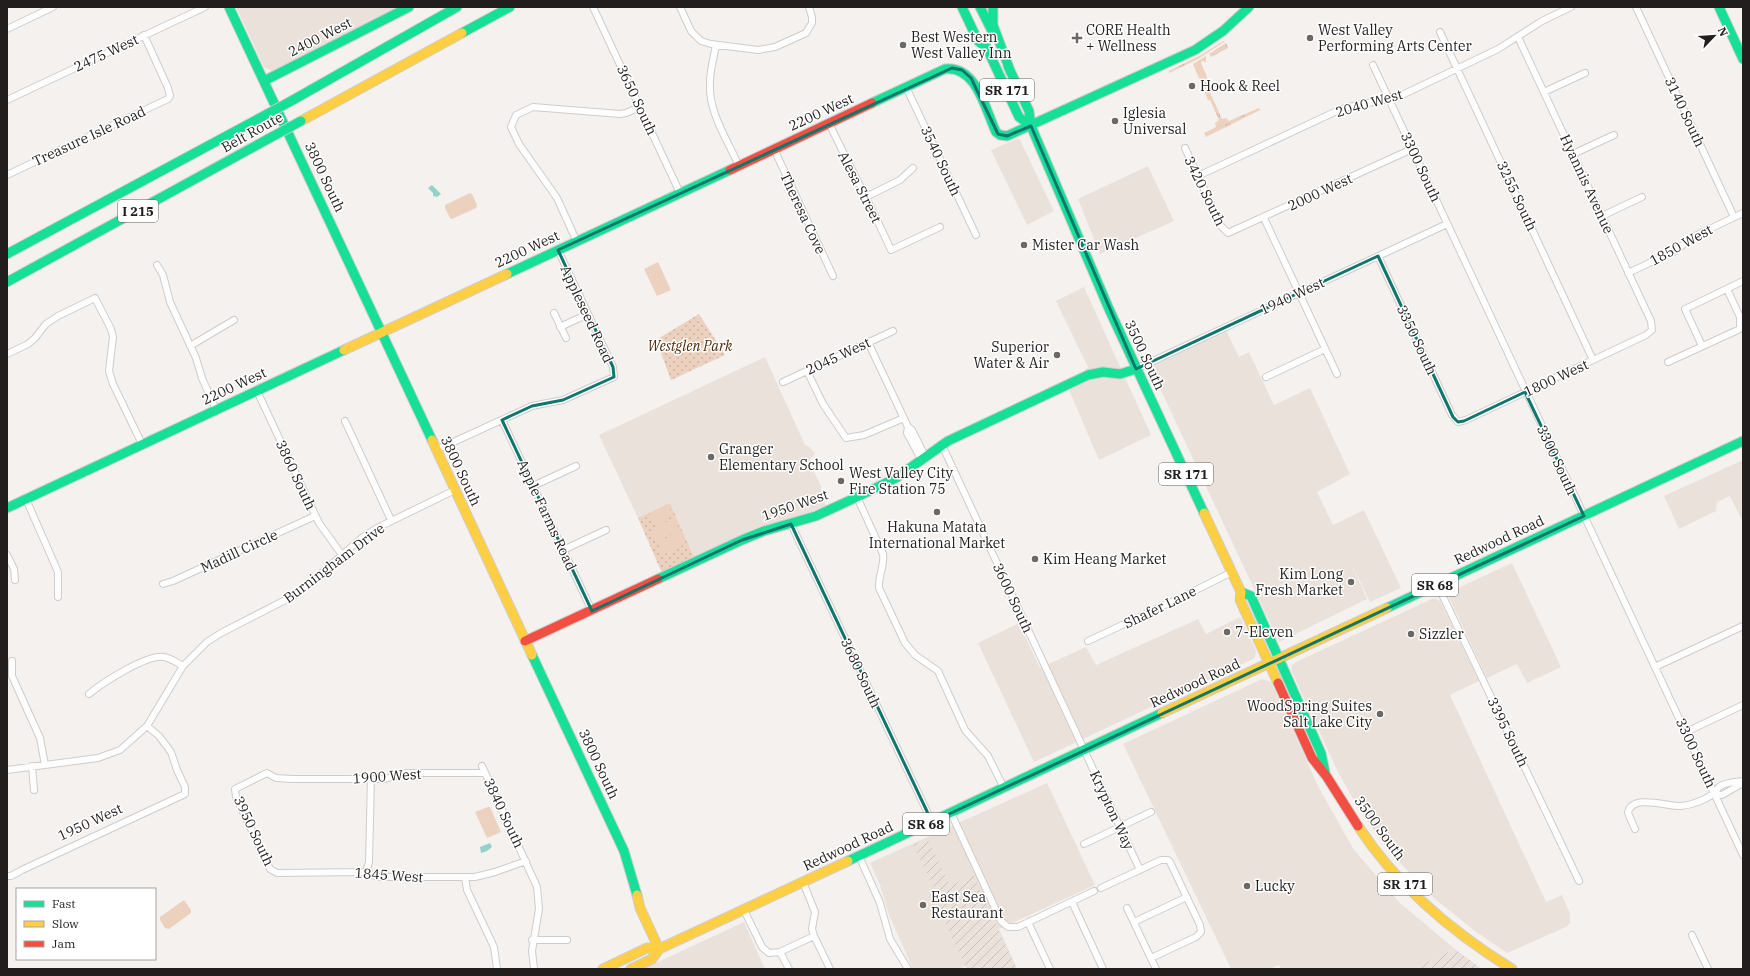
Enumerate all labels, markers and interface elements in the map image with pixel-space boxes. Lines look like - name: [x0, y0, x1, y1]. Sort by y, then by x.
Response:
- street label: 2400 West: [285, 13, 355, 61]
- north arrow: [1694, 16, 1734, 56]
- place label: CORE Health + Wellness: [1086, 21, 1171, 55]
- place label: West Valley Performing Arts Center: [1318, 21, 1473, 55]
- text: N: [1715, 25, 1731, 39]
- place label: Best Western West Valley Inn: [911, 28, 1012, 62]
- street label: 2475 West: [71, 30, 141, 76]
- marker: CORE Health + Wellness: [1071, 32, 1083, 44]
- marker: West Valley Performing Arts Center: [1305, 33, 1315, 43]
- marker: Best Western West Valley Inn: [898, 40, 908, 50]
- street label: 3650 South: [613, 62, 661, 138]
- street label: 3140 South: [1661, 74, 1709, 150]
- place label: Hook & Reel: [1200, 77, 1280, 95]
- road number: SR 171: [980, 79, 1034, 101]
- marker: Hook & Reel: [1187, 81, 1197, 91]
- street label: 2040 West: [1333, 85, 1405, 121]
- street label: 2200 West: [786, 89, 856, 135]
- street label: Treasure Isle Road: [30, 102, 149, 170]
- place label: Iglesia Universal: [1123, 104, 1186, 138]
- street label: Belt Route: [218, 108, 286, 156]
- marker: Iglesia Universal: [1110, 116, 1120, 126]
- street label: 3540 South: [917, 123, 965, 199]
- street label: 3300 South: [1397, 129, 1445, 205]
- street label: Hyannis Avenue: [1556, 131, 1618, 237]
- street label: 3800 South: [301, 139, 349, 215]
- street label: Alesa Street: [834, 148, 886, 226]
- street label: 3420 South: [1180, 153, 1230, 229]
- street label: 3255 South: [1493, 158, 1541, 234]
- street label: Theresa Cove: [776, 169, 830, 257]
- street label: 2000 West: [1285, 169, 1355, 215]
- road number: I 215: [118, 200, 158, 222]
- street label: 1850 West: [1646, 220, 1716, 270]
- street label: 2200 West: [492, 226, 562, 272]
- place label: Mister Car Wash: [1032, 236, 1139, 254]
- marker: Mister Car Wash: [1019, 240, 1029, 250]
- street label: Appleseed Road: [557, 262, 618, 366]
- street label: 1940 West: [1257, 273, 1327, 319]
- street label: 3350 South: [1393, 302, 1441, 378]
- street label: 3500 South: [1121, 317, 1169, 393]
- street label: 2045 West: [803, 333, 873, 379]
- park label: Westglen Park: [648, 337, 733, 355]
- place label: Superior Water & Air: [973, 338, 1050, 372]
- marker: Superior Water & Air: [1052, 350, 1062, 360]
- street label: 1800 West: [1521, 355, 1591, 401]
- street label: 2200 West: [199, 363, 269, 409]
- street label: 3300 South: [1533, 422, 1581, 498]
- street label: 3800 South: [437, 433, 485, 509]
- street label: 3860 South: [272, 437, 320, 513]
- place label: Granger Elementary School: [719, 440, 844, 474]
- marker: Granger Elementary School: [706, 452, 716, 462]
- street label: Apple Farms Road: [513, 457, 581, 574]
- road number: SR 171: [1159, 463, 1213, 485]
- place label: West Valley City Fire Station 75: [849, 464, 953, 498]
- marker: West Valley City Fire Station 75: [836, 476, 846, 486]
- street label: 1950 West: [759, 485, 831, 525]
- marker: Hakuna Matata International Market: [932, 507, 942, 517]
- street label: Redwood Road: [1451, 511, 1547, 569]
- place label: Hakuna Matata International Market: [869, 518, 1005, 552]
- street label: Burningham Drive: [280, 519, 388, 607]
- street label: Madill Circle: [198, 525, 280, 577]
- place label: Kim Heang Market: [1043, 550, 1167, 568]
- marker: Kim Heang Market: [1030, 554, 1040, 564]
- street label: 3600 South: [989, 560, 1037, 636]
- place label: Kim Long Fresh Market: [1256, 565, 1343, 599]
- road number: SR 68: [1412, 574, 1458, 596]
- marker: Kim Long Fresh Market: [1346, 577, 1356, 587]
- street label: Shafer Lane: [1121, 582, 1199, 632]
- place label: 7-Eleven: [1235, 623, 1293, 641]
- place label: Sizzler: [1419, 625, 1465, 643]
- marker: 7-Eleven: [1222, 627, 1232, 637]
- marker: Sizzler: [1406, 629, 1416, 639]
- street label: 3680 South: [837, 635, 885, 711]
- street label: Redwood Road: [1147, 654, 1243, 712]
- street label: 3395 South: [1483, 694, 1533, 770]
- place label: WoodSpring Suites Salt Lake City: [1247, 697, 1373, 731]
- marker: WoodSpring Suites Salt Lake City: [1375, 709, 1385, 719]
- street label: 3300 South: [1672, 715, 1720, 791]
- street label: 3800 South: [575, 726, 623, 802]
- street label: 1900 West: [352, 765, 422, 787]
- street label: Krypton Way: [1086, 768, 1138, 853]
- street label: 3840 South: [480, 775, 528, 851]
- street label: 3500 South: [1351, 792, 1410, 864]
- street label: 3950 South: [230, 793, 278, 869]
- street label: 1950 West: [55, 799, 125, 845]
- road number: SR 68: [903, 813, 949, 835]
- street label: Redwood Road: [800, 817, 896, 875]
- street label: 1845 West: [354, 864, 424, 886]
- road number: SR 171: [1378, 873, 1432, 895]
- place label: Lucky: [1255, 877, 1295, 895]
- marker: Lucky: [1242, 881, 1252, 891]
- legend: [16, 888, 156, 960]
- place label: East Sea Restaurant: [931, 888, 1003, 922]
- text: Fast: [52, 896, 76, 911]
- marker: East Sea Restaurant: [918, 900, 928, 910]
- text: Slow: [52, 916, 79, 931]
- text: Jam: [52, 936, 76, 951]

